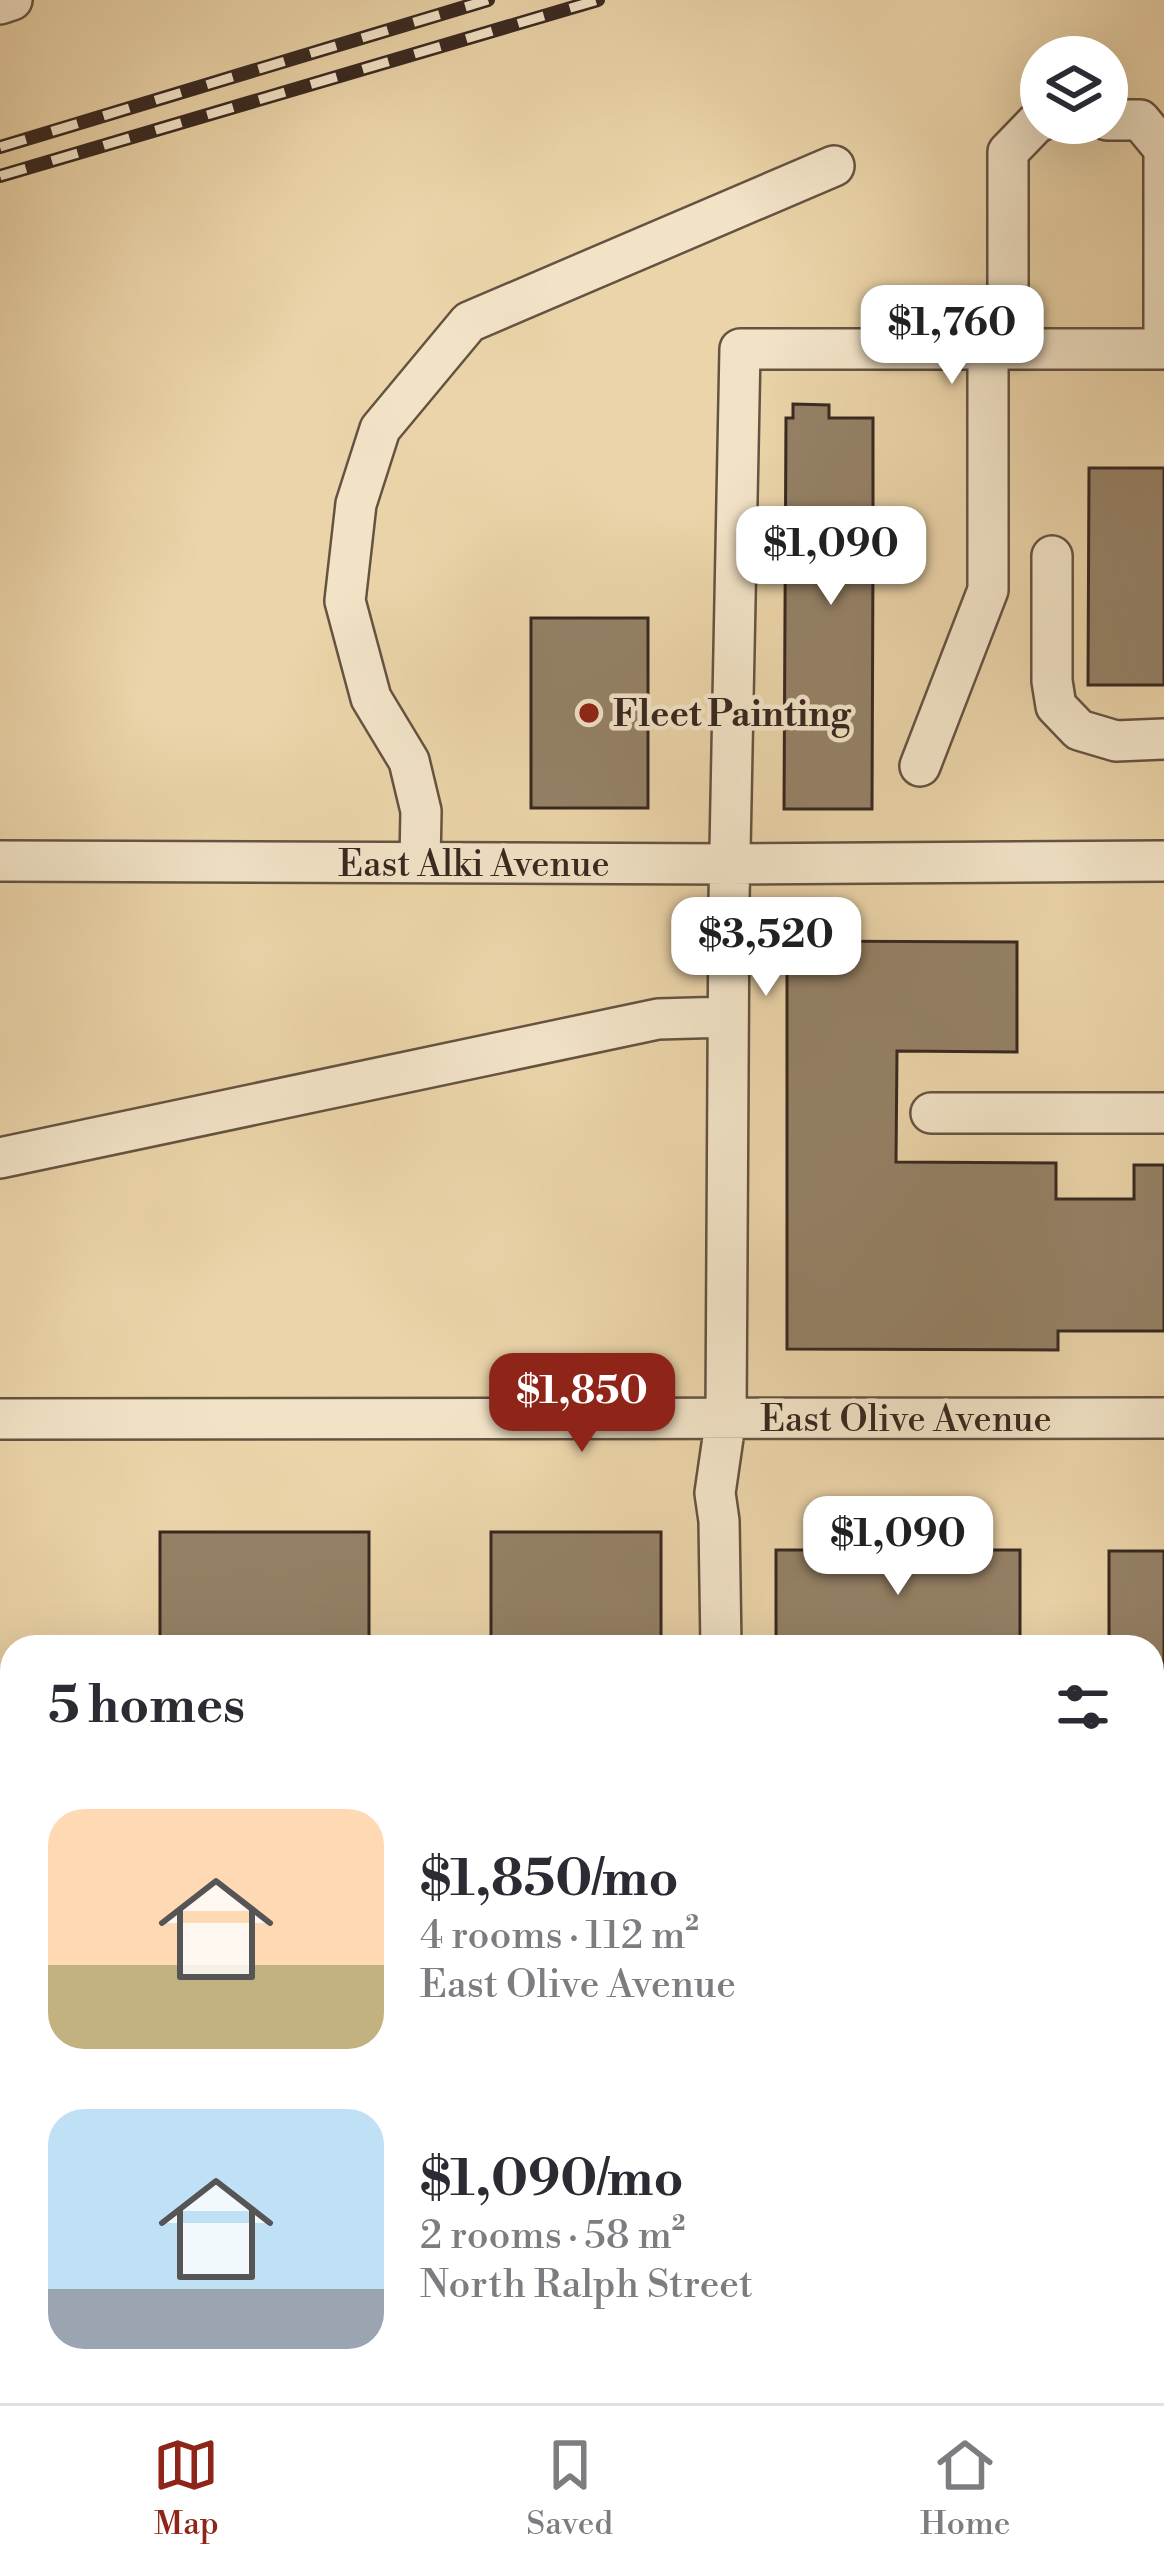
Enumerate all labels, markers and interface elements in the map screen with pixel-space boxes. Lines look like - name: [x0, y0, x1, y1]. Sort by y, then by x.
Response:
- map controls: [1020, 36, 1128, 144]
- button: layers: [1020, 36, 1128, 144]
- pin: $1,760: [854, 285, 1050, 387]
- text: $1,760: [888, 299, 1016, 348]
- pin: $1,090: [733, 506, 929, 608]
- text: $1,090: [763, 520, 899, 569]
- place label: Fleet Painting: [613, 693, 852, 738]
- marker: Fleet Painting: [576, 700, 602, 726]
- street label: East Alki Avenue: [338, 843, 610, 888]
- pin: $3,520: [668, 897, 864, 999]
- text: $3,520: [698, 911, 834, 960]
- pin: $1,850: [484, 1353, 680, 1455]
- text: $1,850: [516, 1367, 648, 1416]
- street label: East Olive Avenue: [760, 1398, 1052, 1443]
- pin: $1,090: [800, 1496, 996, 1598]
- text: $1,090: [830, 1510, 966, 1559]
- icon: filters: [1050, 1674, 1116, 1740]
- text: 5 homes: [48, 1675, 245, 1739]
- text: $1,850/mo: [420, 1848, 678, 1912]
- icon: home: [144, 1857, 288, 2001]
- text: 4 rooms · 112 m²: [420, 1912, 699, 1961]
- text: East Olive Avenue: [420, 1961, 736, 2010]
- text: $1,090/mo: [420, 2148, 684, 2212]
- icon: home: [144, 2157, 288, 2301]
- text: 2 rooms · 58 m²: [420, 2212, 686, 2261]
- text: North Ralph Street: [420, 2261, 753, 2310]
- tab: Map: [153, 2432, 219, 2545]
- tab: Saved: [526, 2432, 613, 2545]
- tab: Home: [920, 2432, 1011, 2545]

